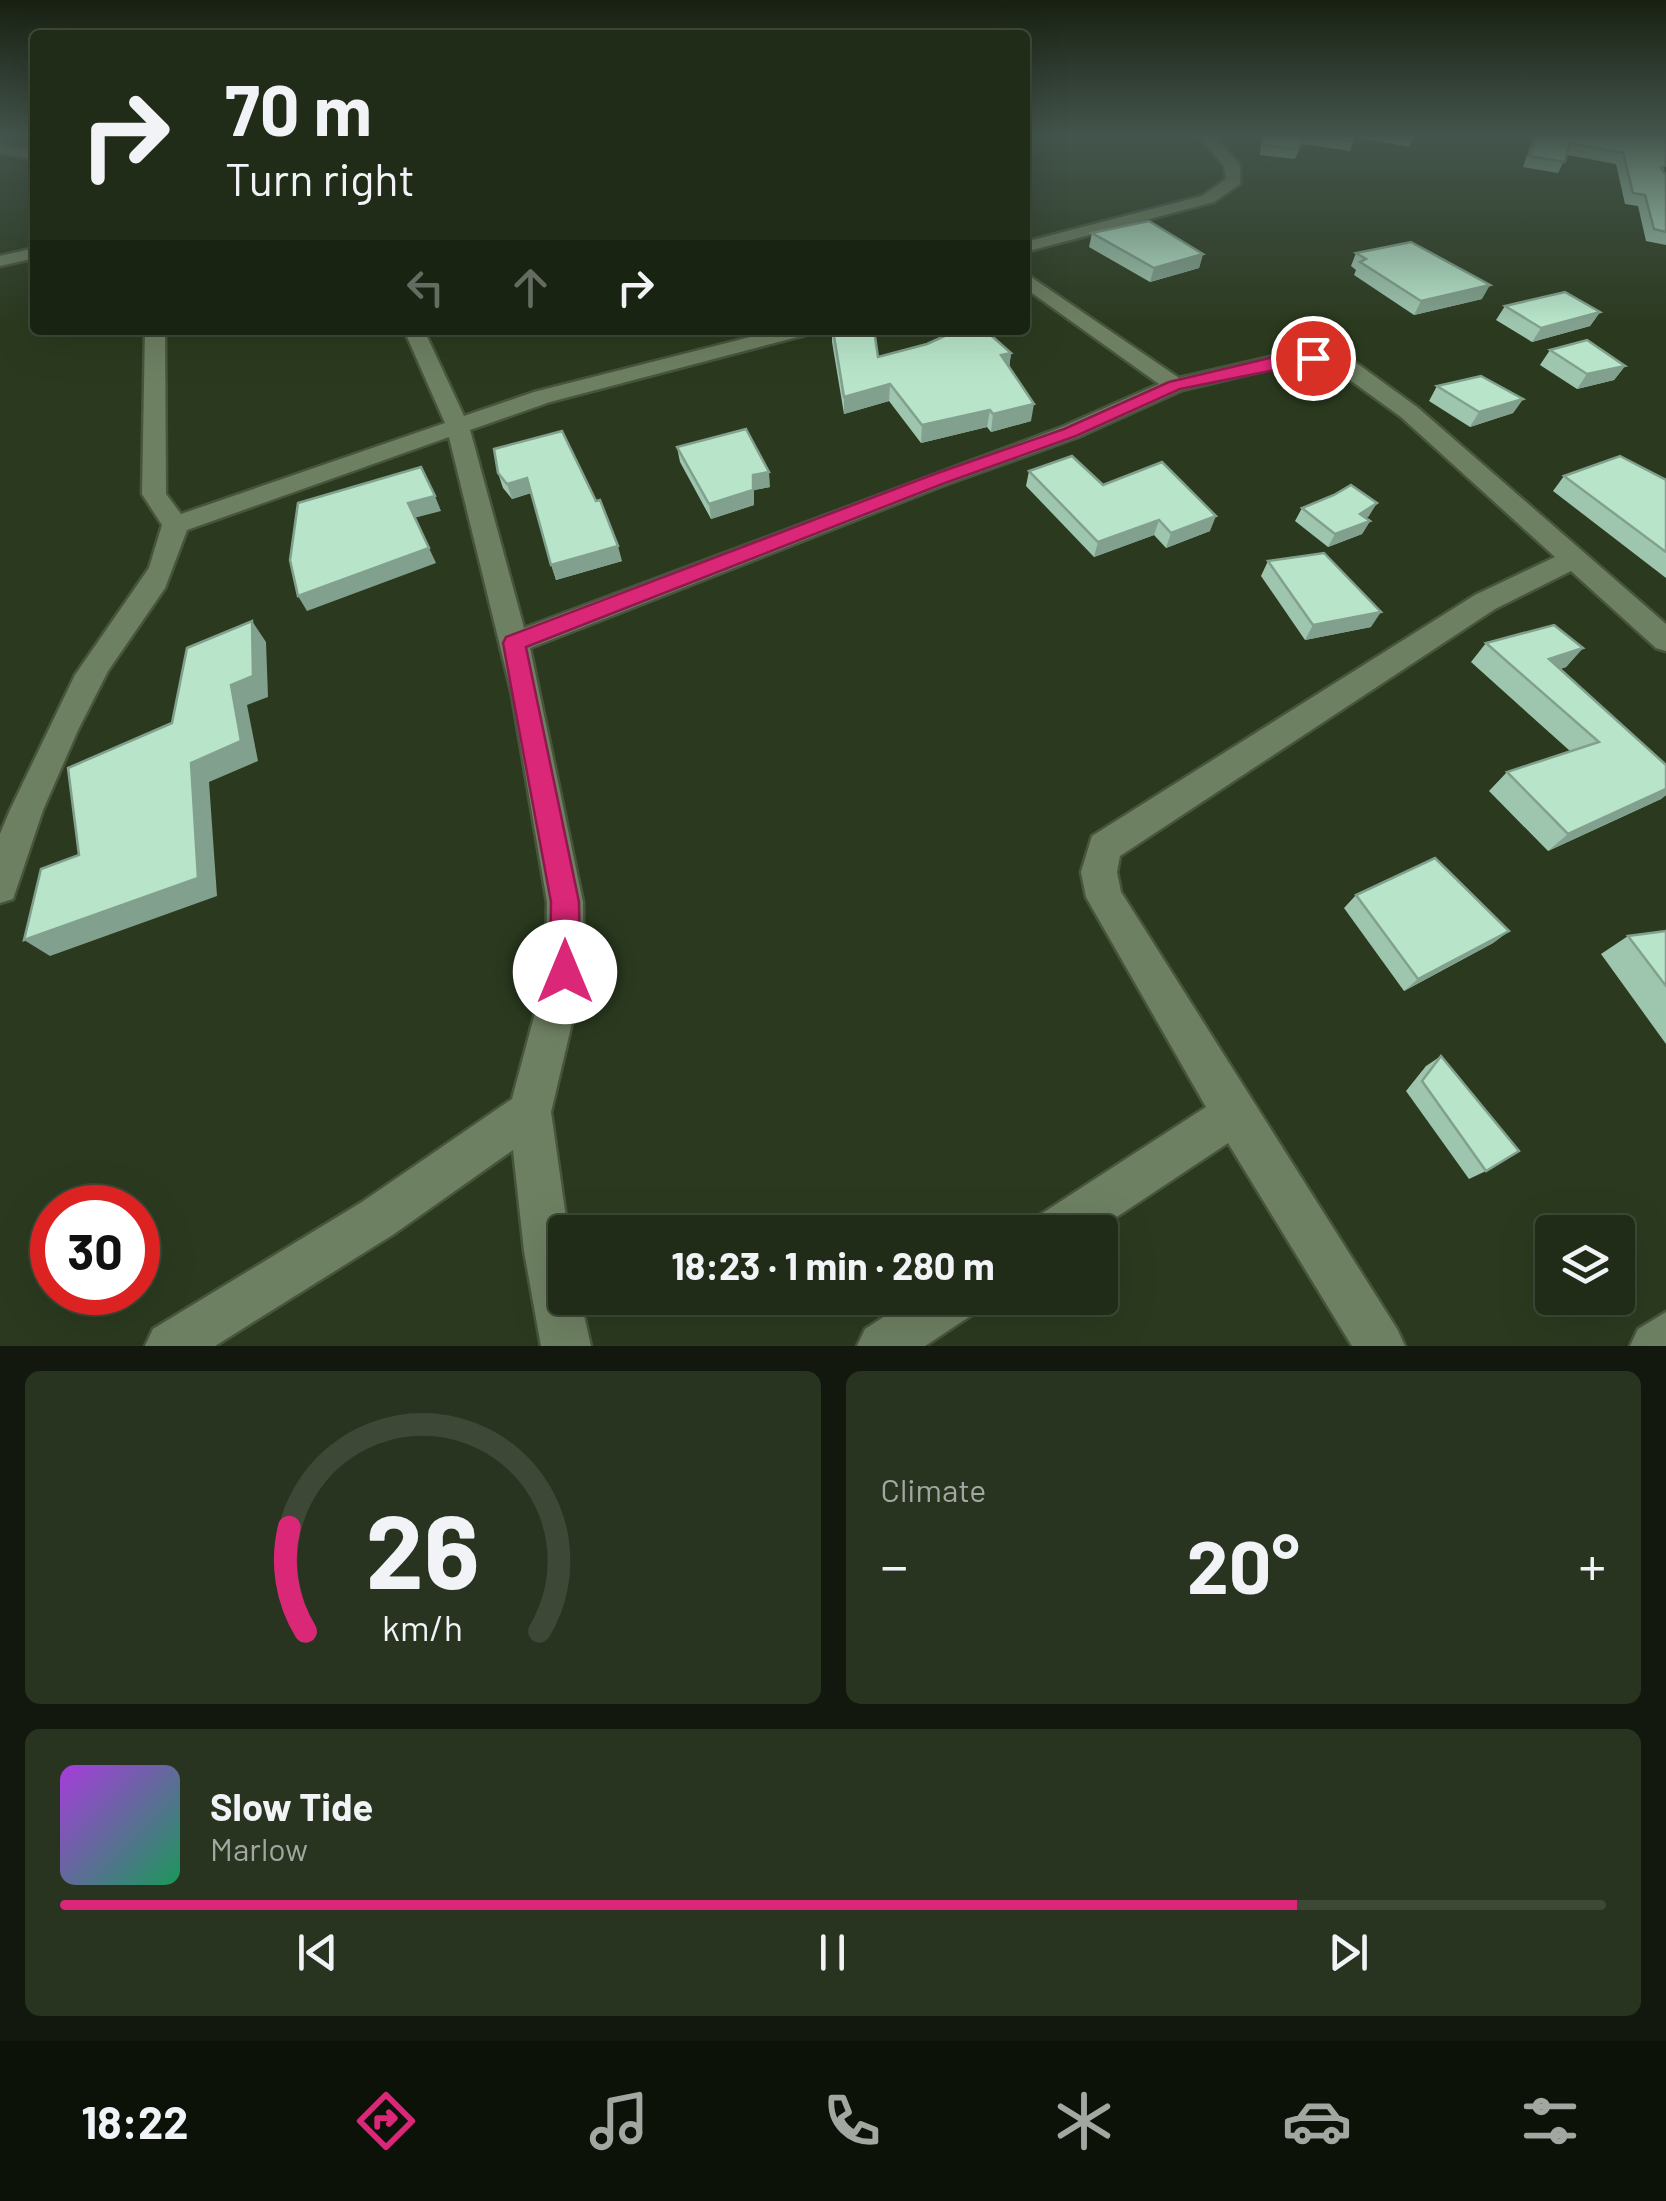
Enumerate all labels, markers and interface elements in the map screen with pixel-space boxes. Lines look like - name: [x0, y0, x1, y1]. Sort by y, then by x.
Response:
- text: 70 m: [225, 66, 372, 150]
- icon: right: [60, 70, 190, 200]
- text: Turn right: [225, 151, 415, 205]
- icon: left: [398, 260, 453, 315]
- icon: ahead: [503, 260, 558, 315]
- icon: right: [608, 260, 663, 315]
- pin: [1271, 316, 1356, 401]
- icon: arrive: [1286, 331, 1341, 386]
- position arrow: [513, 920, 617, 1024]
- speed limit sign: 30: [30, 1185, 160, 1315]
- map controls: [1535, 1215, 1635, 1315]
- button: layers: [1535, 1215, 1635, 1315]
- text: 18:23 · 1 min · 280 m: [671, 1242, 995, 1288]
- text: Climate: [881, 1470, 986, 1508]
- text: 26: [366, 1485, 480, 1610]
- text: 20°: [1187, 1519, 1300, 1609]
- text: −: [881, 1531, 908, 1597]
- text: +: [1578, 1531, 1606, 1597]
- text: km/h: [382, 1605, 463, 1648]
- text: Slow Tide: [210, 1783, 373, 1829]
- text: Marlow: [210, 1829, 308, 1867]
- icon: previous: [290, 1925, 345, 1980]
- icon: pause: [805, 1925, 860, 1980]
- icon: next: [1321, 1925, 1376, 1980]
- icon: directions: [351, 2086, 421, 2156]
- icon: music: [584, 2086, 654, 2156]
- icon: phone: [817, 2086, 887, 2156]
- icon: climate: [1049, 2086, 1119, 2156]
- icon: car: [1282, 2086, 1352, 2156]
- icon: filters: [1515, 2086, 1585, 2156]
- text: 18:22: [81, 2094, 188, 2148]

